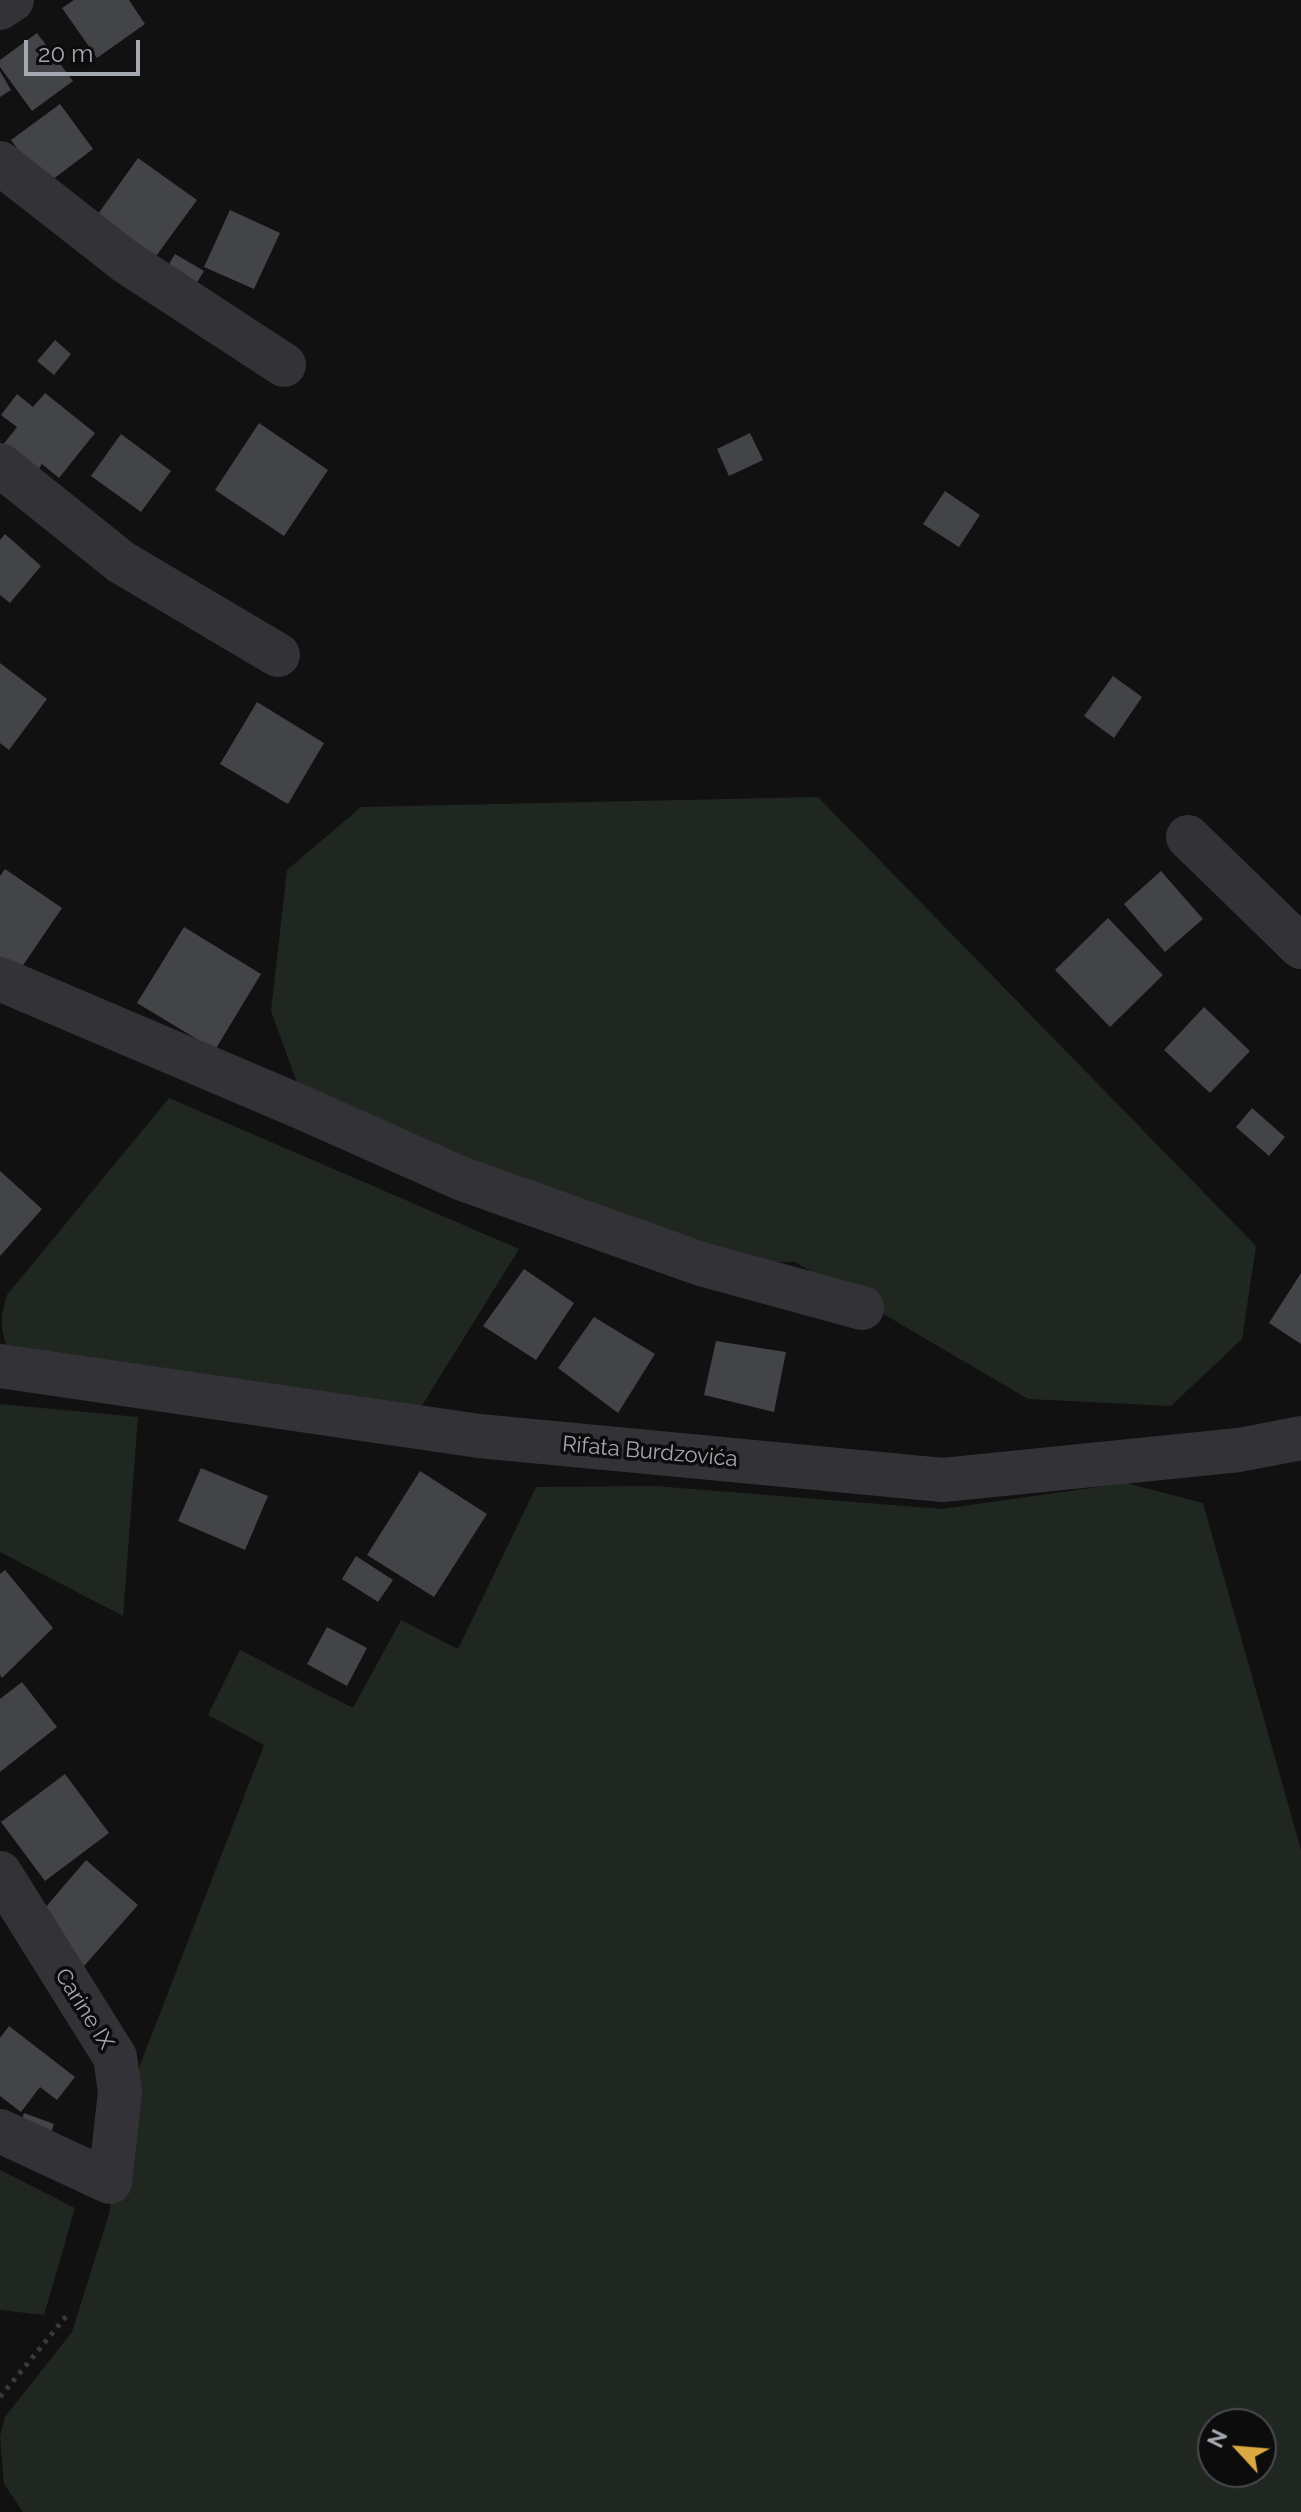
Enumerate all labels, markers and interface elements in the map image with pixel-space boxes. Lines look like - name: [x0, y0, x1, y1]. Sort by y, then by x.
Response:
- scale bar: [28, 24, 144, 74]
- text: 20 m: [38, 39, 93, 68]
- street label: Rifata Burdzovića: [561, 1431, 739, 1473]
- street label: Carine IX: [49, 1964, 119, 2054]
- north arrow: [1197, 2408, 1277, 2488]
- text: N: [1202, 2425, 1233, 2452]

